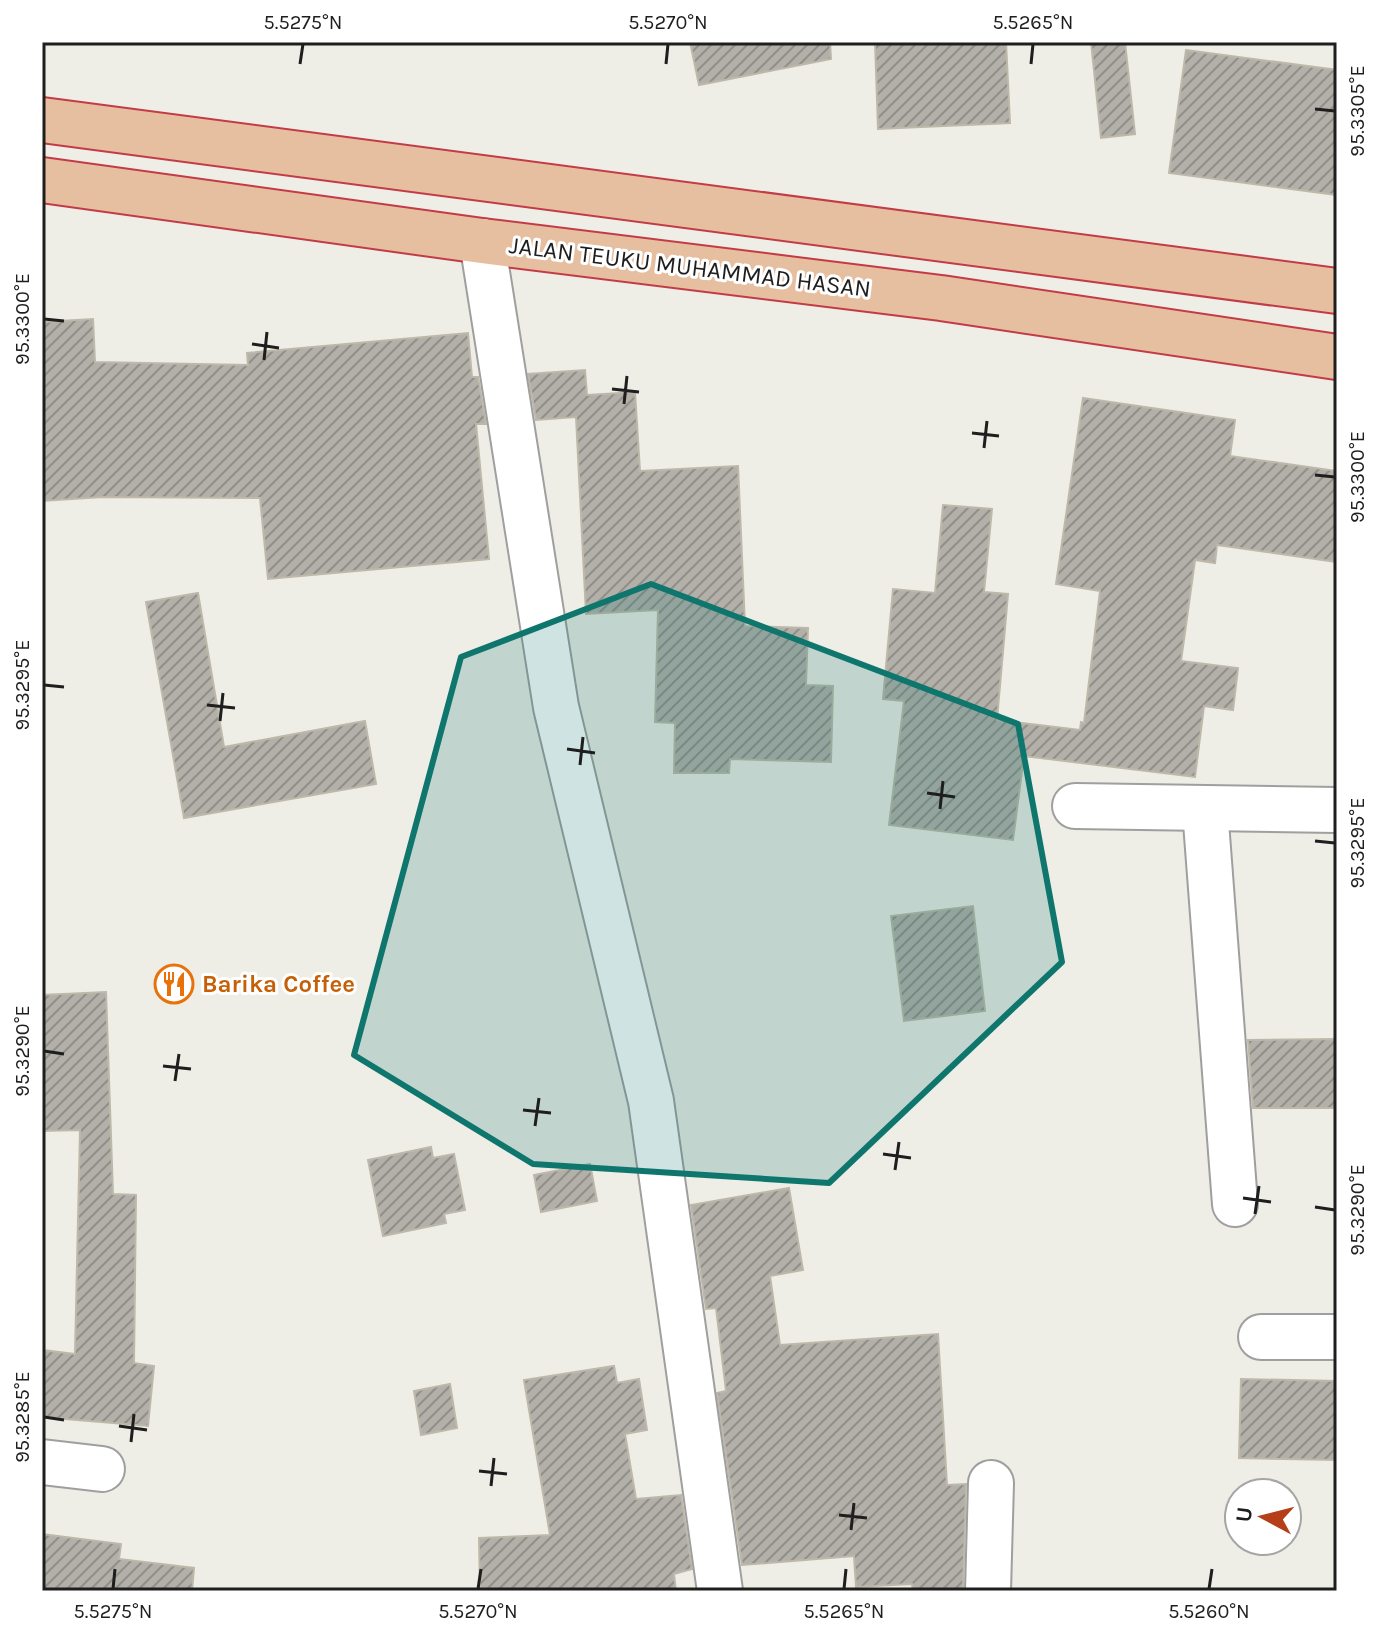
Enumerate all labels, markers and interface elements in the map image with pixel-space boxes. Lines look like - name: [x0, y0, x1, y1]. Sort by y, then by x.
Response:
- text: 5.5275°N: [264, 11, 342, 34]
- text: 5.5270°N: [628, 11, 708, 34]
- text: 5.5265°N: [993, 11, 1073, 34]
- text: 95.3305°E: [1346, 65, 1369, 157]
- street label: JALAN TEUKU MUHAMMAD HASAN: [508, 231, 872, 303]
- text: 95.3300°E: [11, 273, 34, 365]
- text: 95.3300°E: [1346, 431, 1369, 523]
- text: 95.3295°E: [11, 640, 34, 730]
- text: 95.3295°E: [1346, 798, 1369, 888]
- restaurant icon: Barika Coffee: [153, 963, 195, 1005]
- place label: Barika Coffee: [202, 970, 355, 998]
- text: 95.3290°E: [11, 1005, 34, 1097]
- text: 95.3290°E: [1346, 1164, 1369, 1256]
- text: 95.3285°E: [11, 1371, 34, 1463]
- north arrow: [1223, 1477, 1303, 1557]
- text: U: [1230, 1506, 1258, 1524]
- text: 5.5275°N: [74, 1600, 152, 1623]
- text: 5.5270°N: [438, 1600, 518, 1623]
- text: 5.5265°N: [804, 1600, 884, 1623]
- text: 5.5260°N: [1168, 1600, 1250, 1623]

